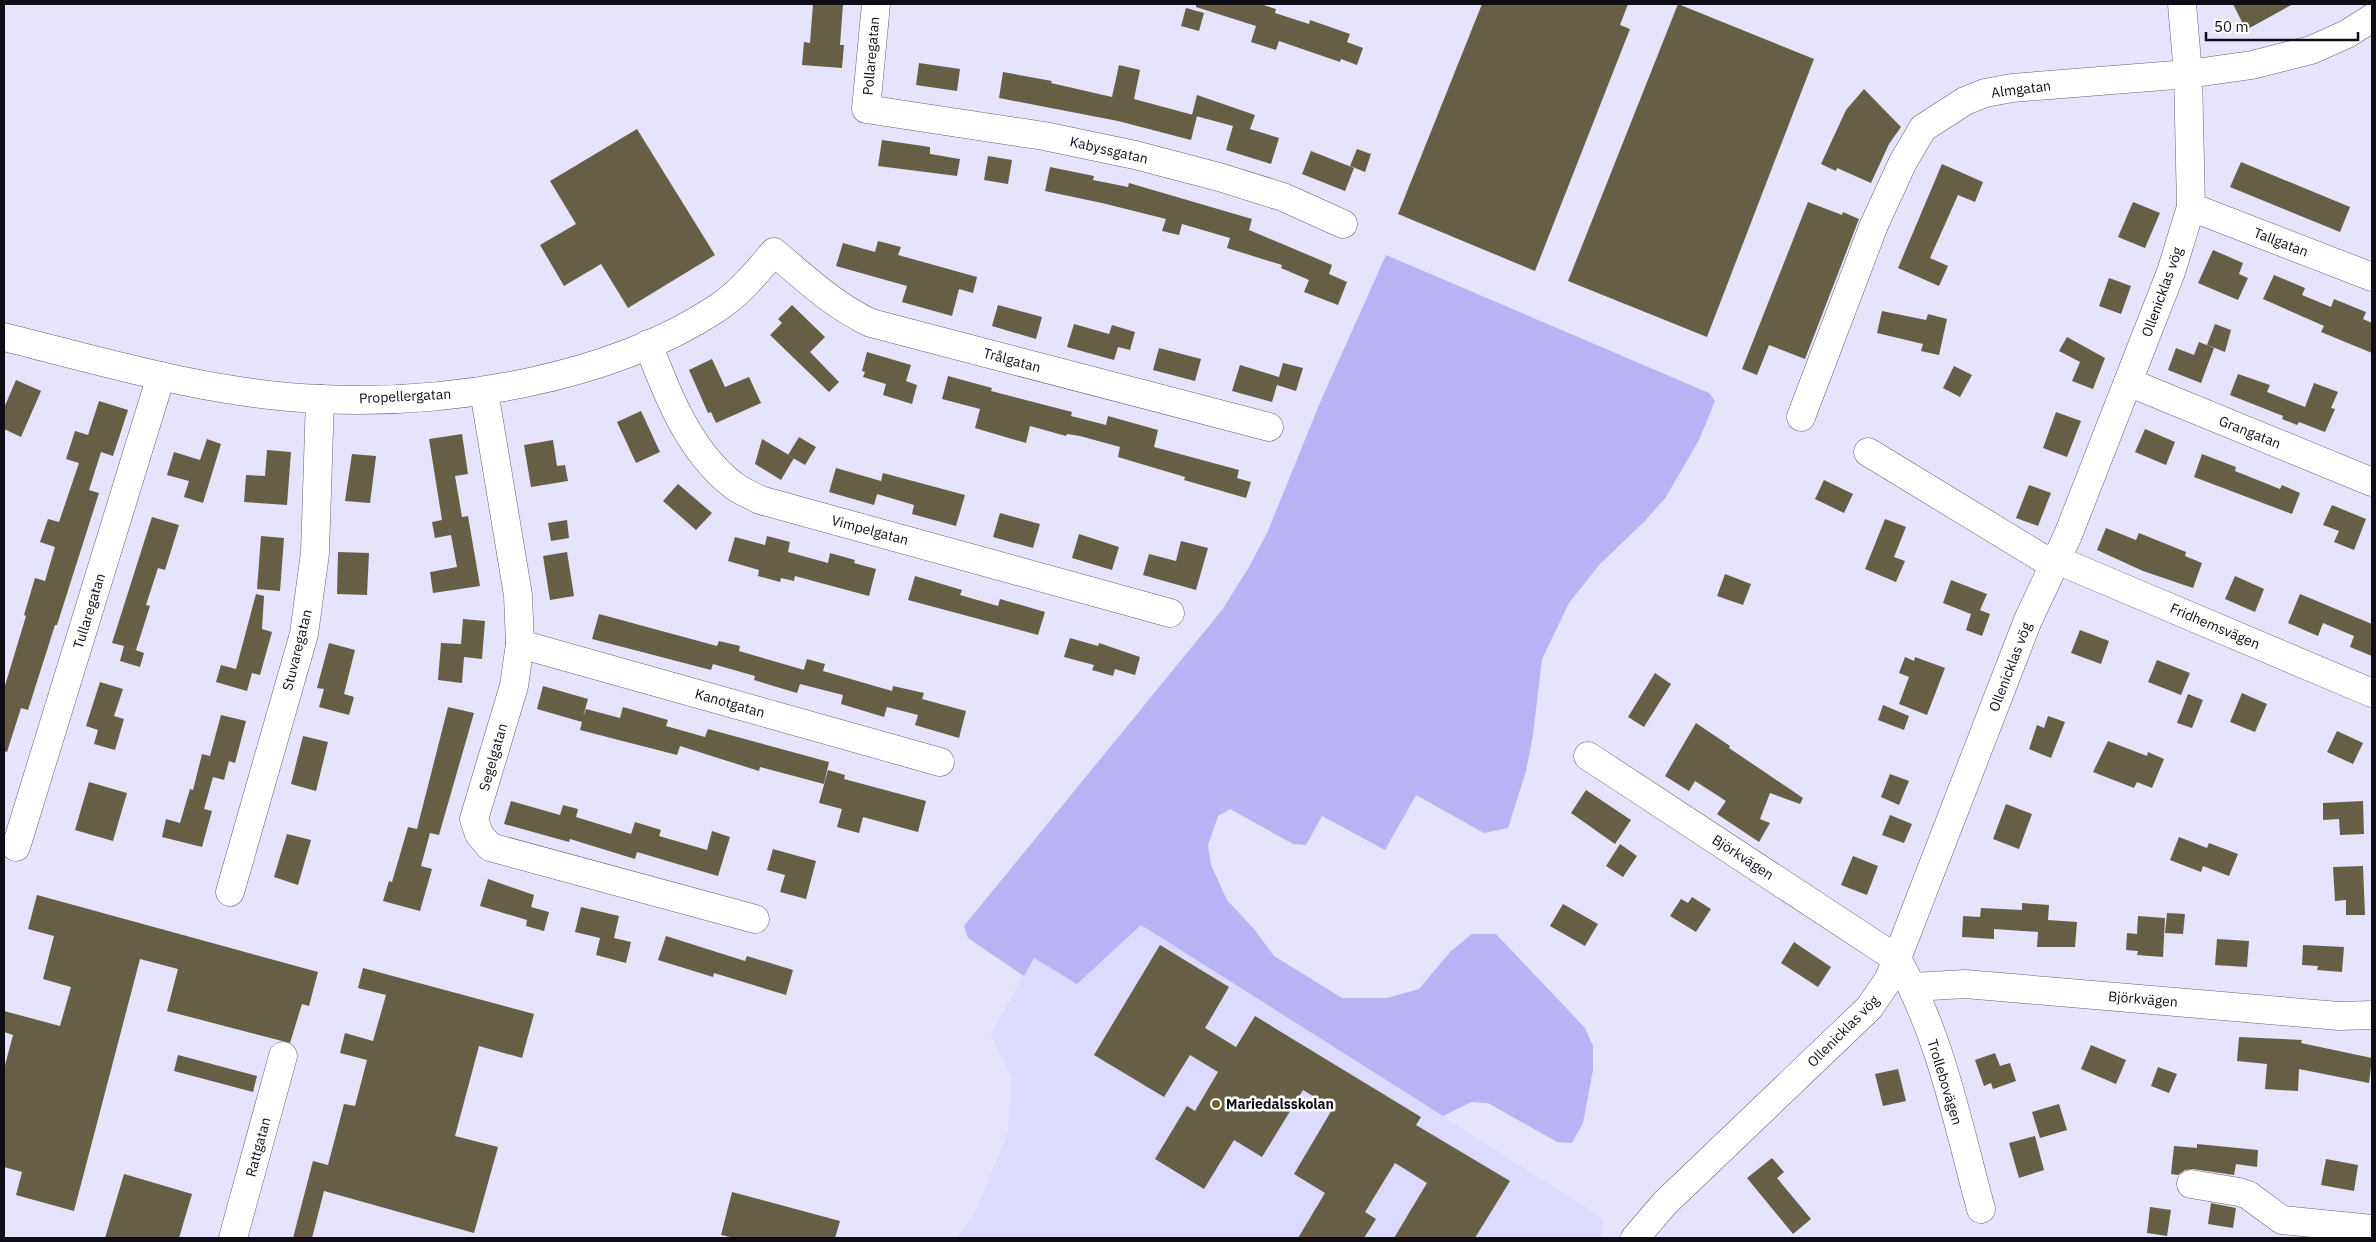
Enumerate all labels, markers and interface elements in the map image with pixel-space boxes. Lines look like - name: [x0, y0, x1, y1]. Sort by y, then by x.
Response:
- scale bar: [2206, 10, 2358, 42]
- street label: Pollaregatan: [859, 16, 883, 96]
- text: 50 m: [2214, 17, 2249, 36]
- street label: Almgatan: [1990, 76, 2052, 102]
- street label: Kabyssgatan: [1068, 132, 1150, 168]
- street label: Tallgatan: [2251, 223, 2311, 261]
- street label: Ollenicklas vög: [2137, 244, 2187, 339]
- street label: Trålgatan: [981, 344, 1043, 376]
- street label: Propellergatan: [358, 385, 452, 407]
- street label: Grangatan: [2216, 411, 2284, 453]
- street label: Vimpelgatan: [830, 511, 910, 549]
- street label: Tullaregatan: [69, 571, 109, 651]
- street label: Fridhemsvägen: [2167, 599, 2263, 653]
- street label: Stuvaregatan: [278, 607, 316, 693]
- street label: Ollenicklas vög: [1985, 619, 2036, 714]
- street label: Kanotgatan: [693, 684, 767, 722]
- street label: Segelgatan: [475, 721, 511, 793]
- street label: Björkvägen: [1709, 830, 1777, 884]
- street label: Björkvägen: [2107, 987, 2179, 1011]
- street label: Ollenicklas vög: [1803, 991, 1883, 1071]
- street label: Trollebovägen: [1923, 1037, 1967, 1127]
- place label: Mariedalsskolan: [1226, 1095, 1334, 1113]
- marker: Mariedalsskolan: [1210, 1098, 1222, 1110]
- street label: Rattgatan: [241, 1115, 275, 1179]

